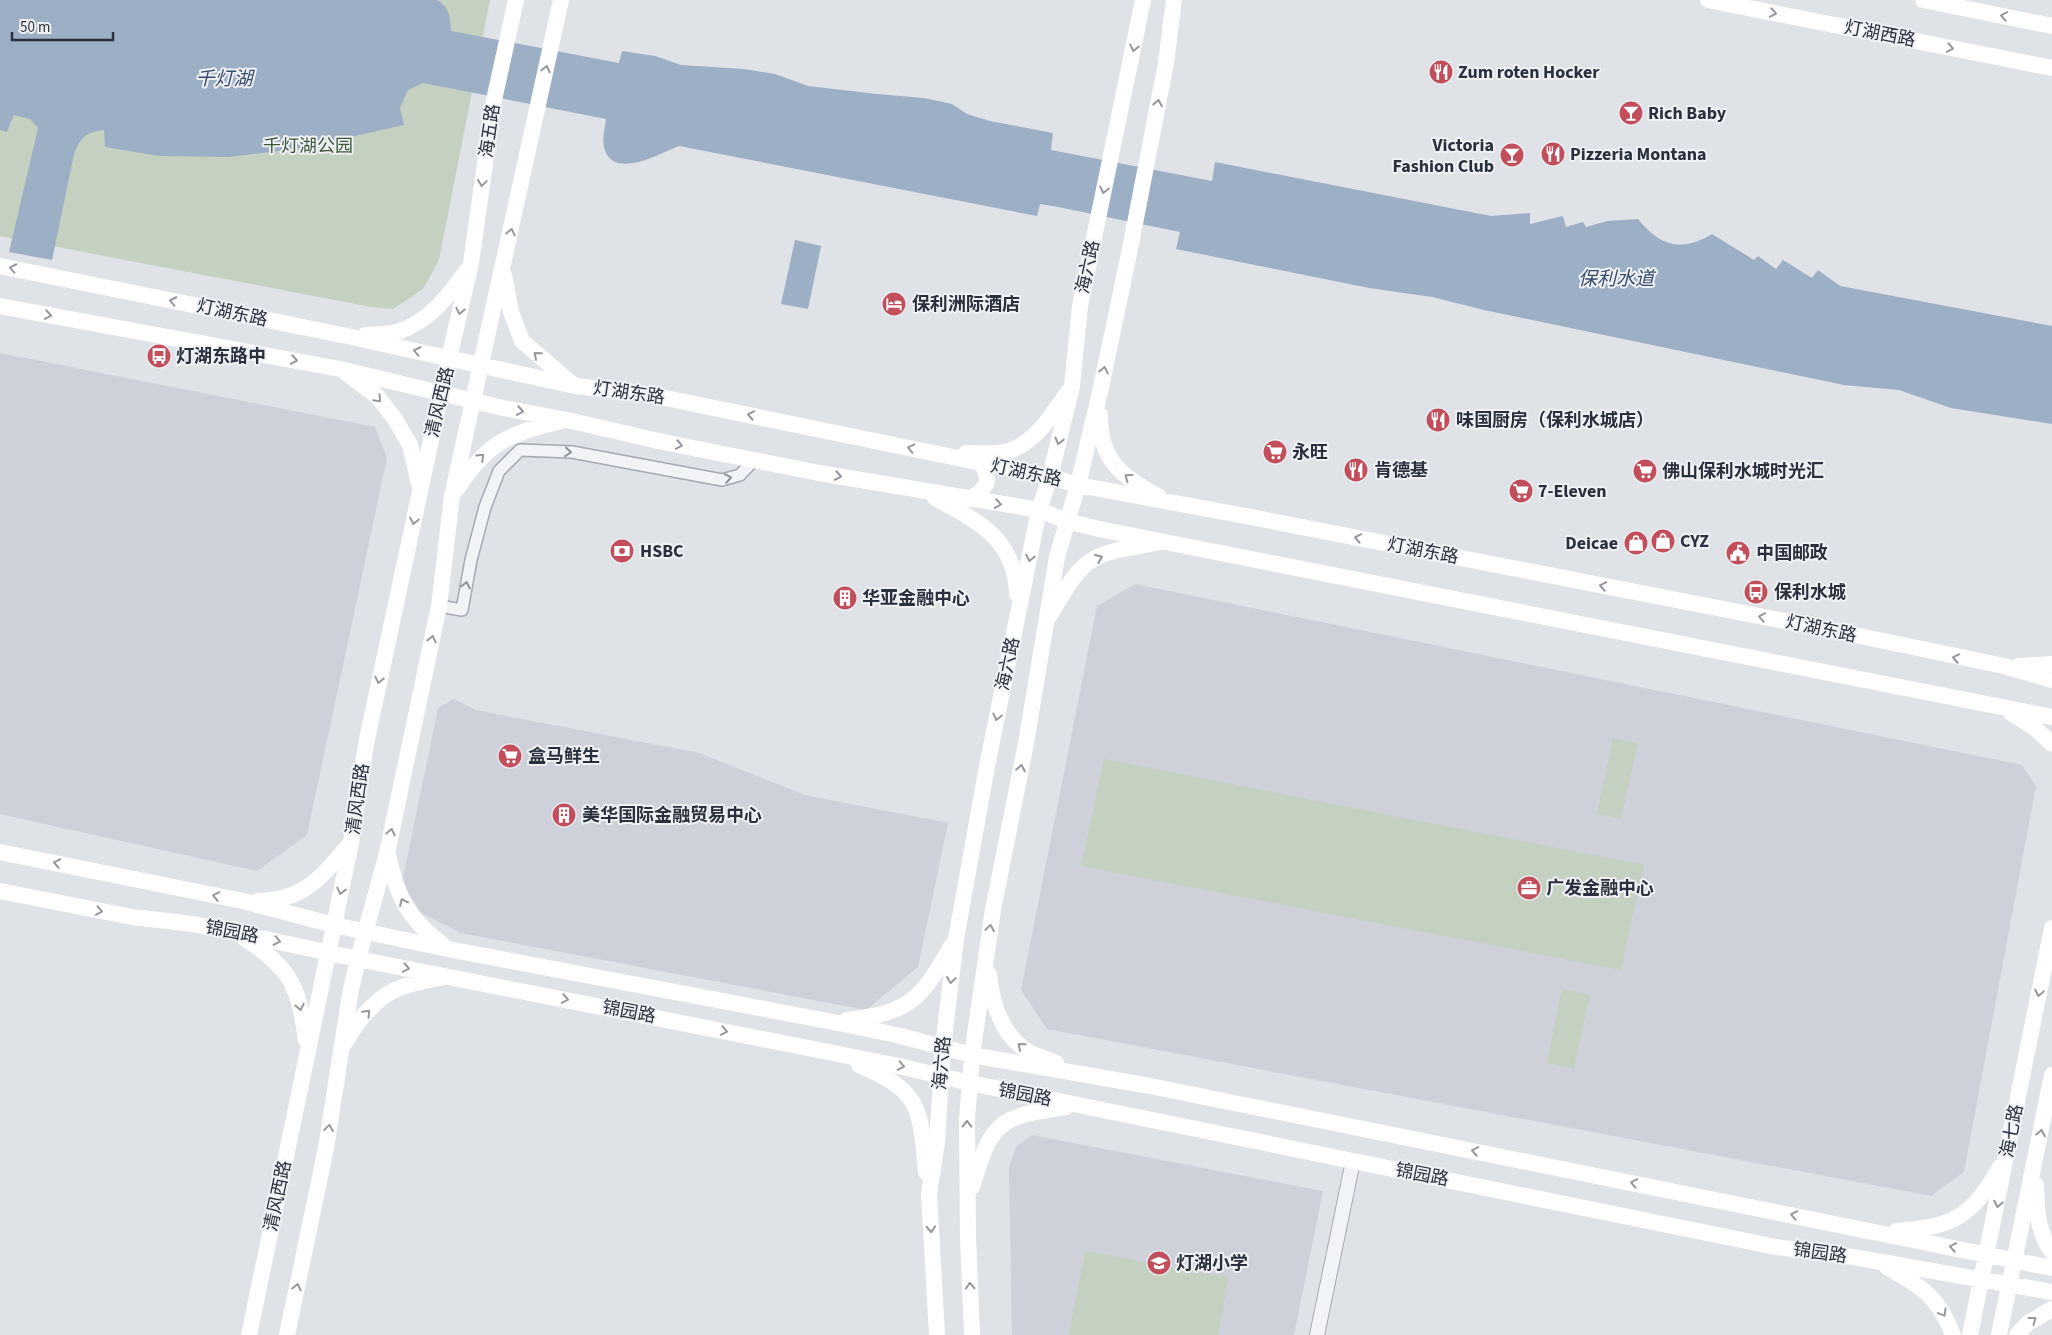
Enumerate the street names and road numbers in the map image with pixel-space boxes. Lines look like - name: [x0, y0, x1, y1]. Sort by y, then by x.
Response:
- street label: 灯湖西路: [1842, 15, 1918, 53]
- street label: 海五路: [474, 103, 506, 159]
- street label: 海六路: [1070, 238, 1106, 296]
- street label: 灯湖东路: [194, 293, 270, 333]
- street label: 清风西路: [420, 364, 460, 440]
- street label: 灯湖东路: [592, 376, 666, 410]
- street label: 灯湖东路: [988, 453, 1064, 493]
- street label: 灯湖东路: [1385, 532, 1461, 570]
- street label: 灯湖东路: [1783, 609, 1859, 649]
- street label: 海六路: [990, 635, 1026, 693]
- street label: 清风西路: [341, 762, 375, 836]
- street label: 锦园路: [203, 915, 261, 949]
- street label: 锦园路: [600, 995, 658, 1029]
- street label: 海六路: [927, 1035, 957, 1091]
- street label: 锦园路: [996, 1078, 1054, 1112]
- street label: 海七路: [1995, 1102, 2029, 1160]
- street label: 清风西路: [258, 1158, 298, 1234]
- street label: 锦园路: [1393, 1158, 1451, 1192]
- street label: 锦园路: [1792, 1237, 1848, 1269]

